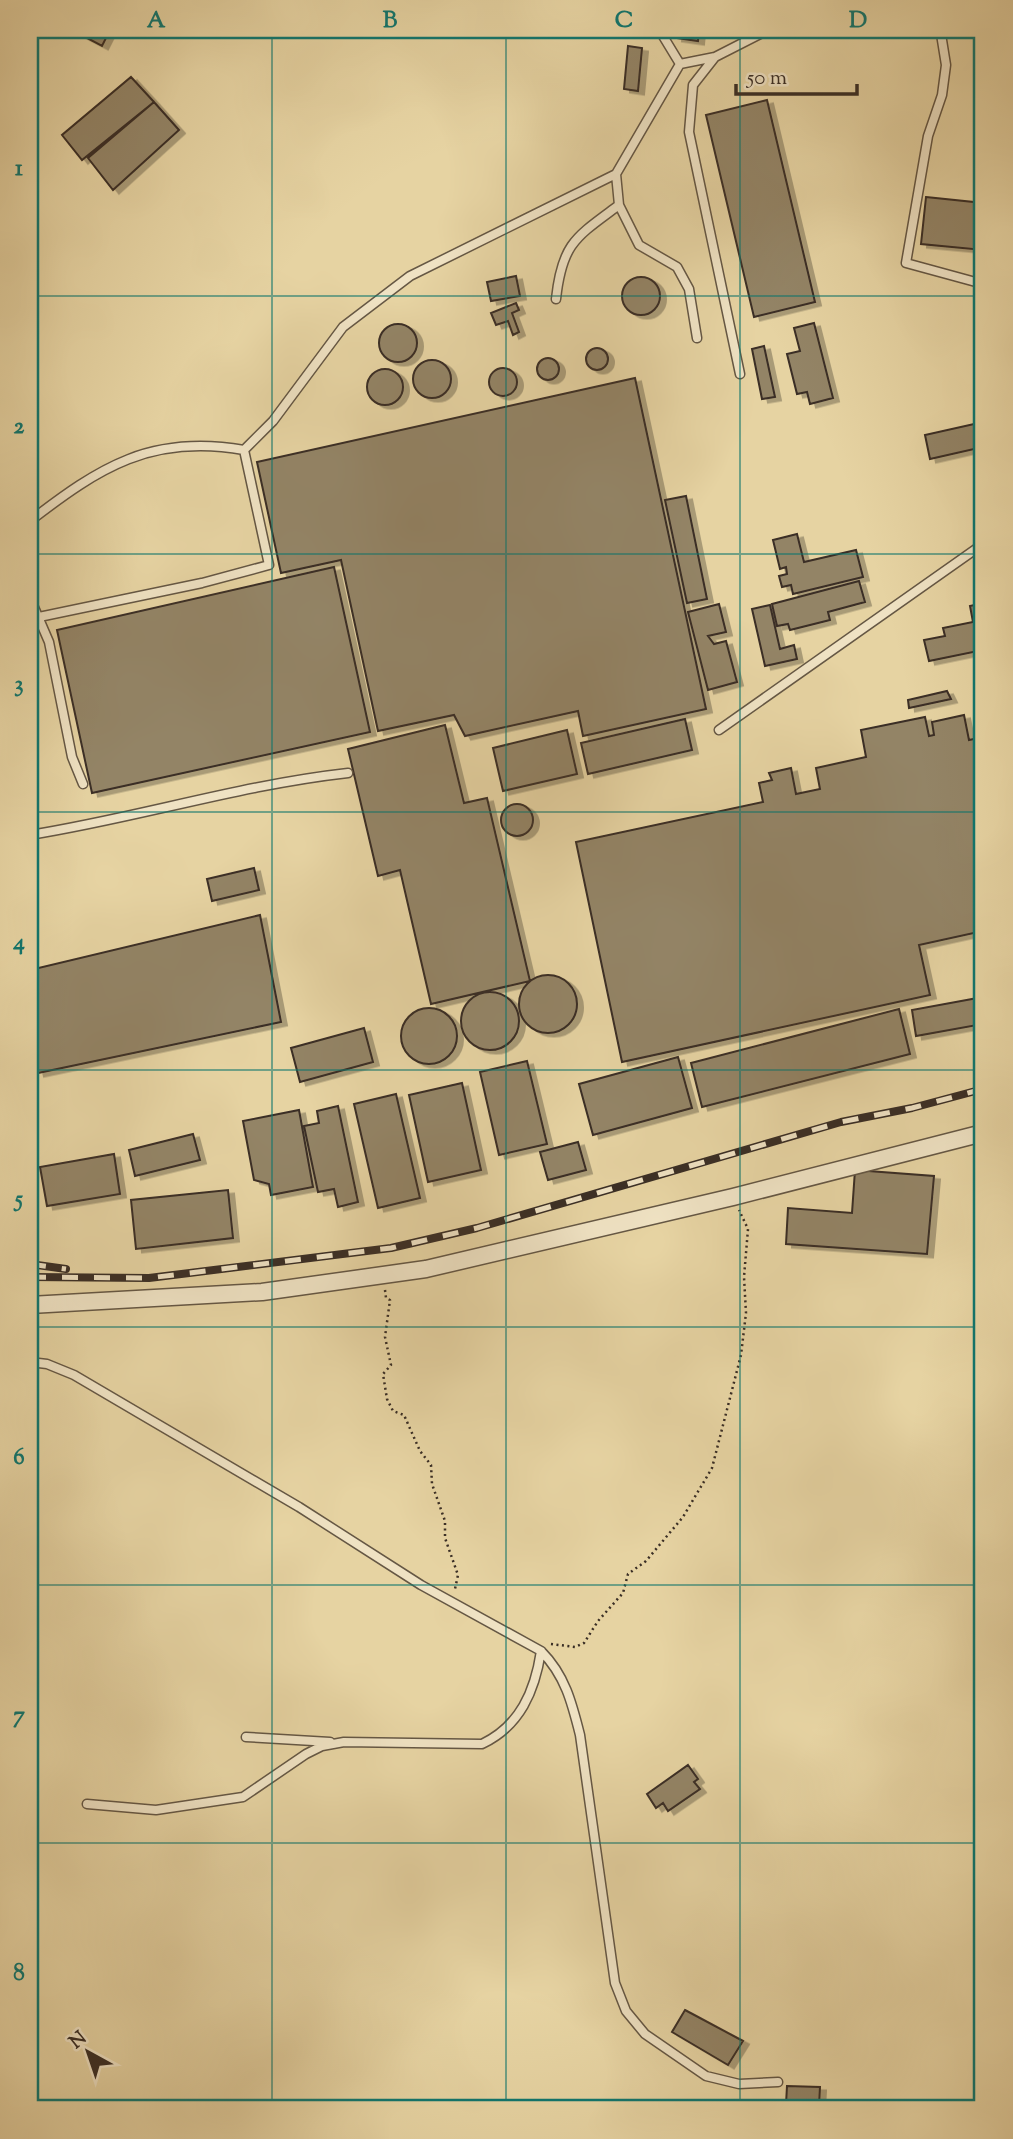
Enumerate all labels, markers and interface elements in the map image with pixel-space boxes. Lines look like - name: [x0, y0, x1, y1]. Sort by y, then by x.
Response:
- text: A: [147, 5, 166, 38]
- text: B: [383, 5, 398, 38]
- text: C: [615, 5, 633, 38]
- text: D: [849, 5, 867, 38]
- scale bar: [736, 52, 857, 96]
- text: 50 m: [746, 64, 787, 94]
- text: 1: [15, 153, 23, 186]
- text: 2: [14, 411, 25, 444]
- text: 3: [14, 669, 24, 702]
- text: 4: [12, 927, 25, 960]
- text: 5: [13, 1184, 23, 1217]
- text: 6: [13, 1442, 25, 1475]
- text: 7: [13, 1700, 25, 1733]
- text: 8: [13, 1958, 25, 1991]
- north arrow: [52, 2016, 122, 2086]
- text: N: [64, 2026, 93, 2056]

